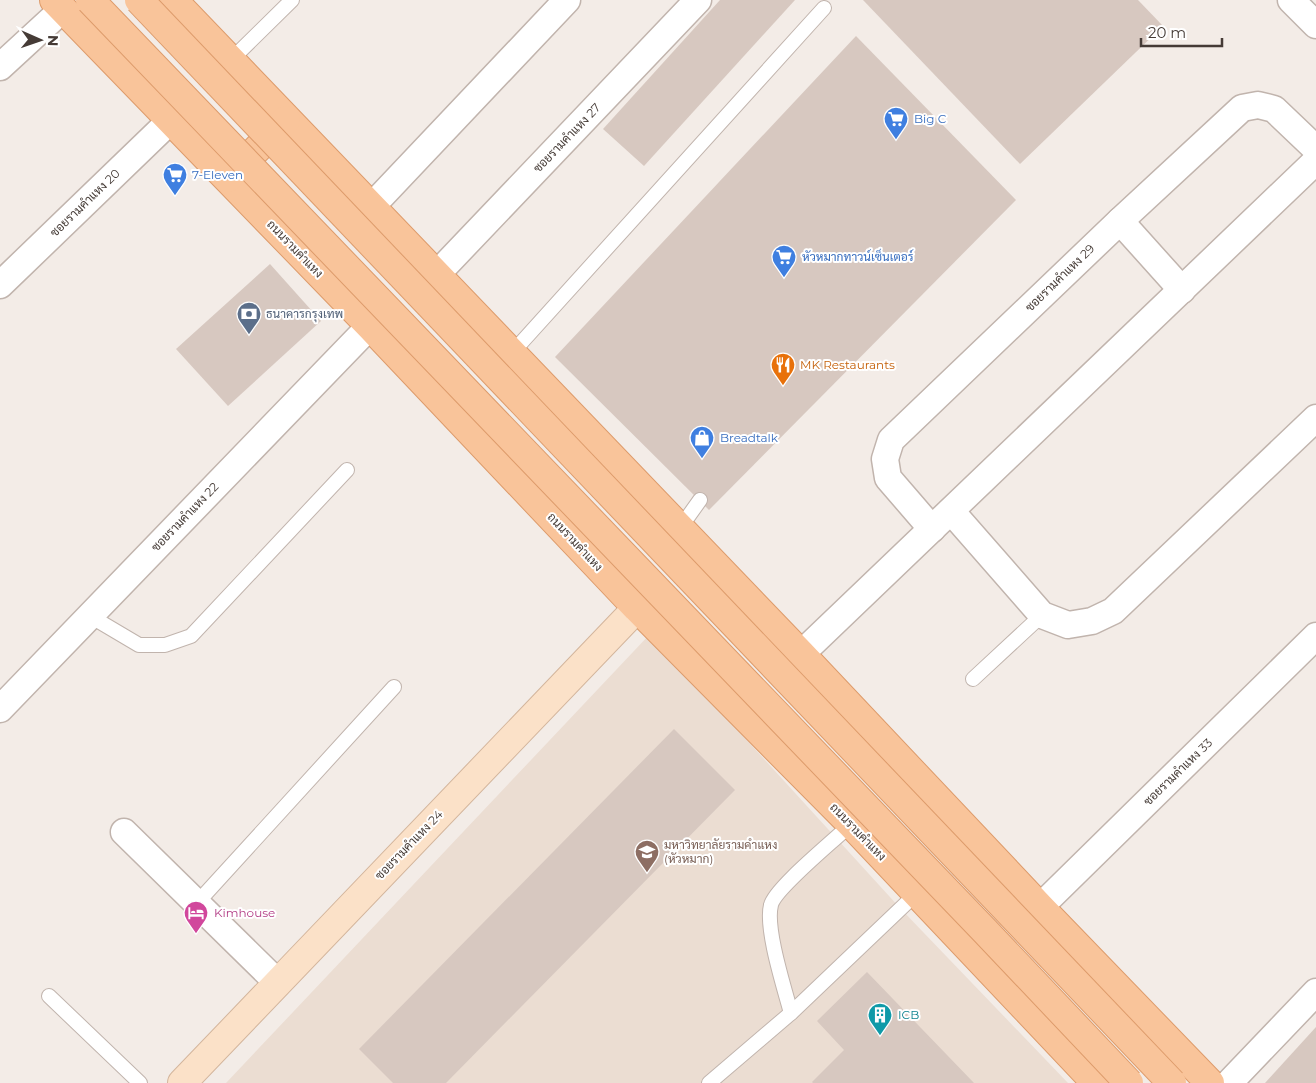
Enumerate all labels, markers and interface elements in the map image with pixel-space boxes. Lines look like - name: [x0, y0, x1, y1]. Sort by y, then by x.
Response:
- north arrow: [15, 15, 65, 65]
- scale bar: [1141, 15, 1222, 47]
- text: 20 m: [1148, 23, 1186, 42]
- text: N: [44, 34, 62, 46]
- street label: ซอยรามคำแหง 27: [530, 100, 603, 175]
- supermarket icon: Big C: [883, 106, 909, 140]
- place label: Big C: [914, 111, 947, 126]
- supermarket icon: 7-Eleven: [162, 162, 188, 196]
- street label: ซอยรามคำแหง 20: [47, 166, 123, 240]
- place label: 7-Eleven: [192, 167, 243, 182]
- street label: ถนนรามคำแหง: [264, 217, 327, 281]
- street label: ซอยรามคำแหง 29: [1022, 241, 1097, 315]
- supermarket icon: หัวหมากทาวน์เซ็นเตอร์: [771, 244, 797, 278]
- place label: หัวหมากทาวน์เซ็นเตอร์: [802, 248, 914, 264]
- bank icon: ธนาคารกรุงเทพ: [236, 301, 262, 335]
- place label: ธนาคารกรุงเทพ: [266, 306, 343, 323]
- restaurant icon: MK Restaurants: [770, 352, 796, 386]
- place label: MK Restaurants: [800, 357, 895, 372]
- shop icon: Breadtalk: [689, 425, 715, 459]
- place label: Breadtalk: [720, 430, 779, 445]
- street label: ซอยรามคำแหง 22: [148, 479, 221, 554]
- street label: ถนนรามคำแหง: [545, 509, 606, 574]
- street label: ซอยรามคำแหง 33: [1140, 735, 1215, 808]
- street label: ถนนรามคำแหง: [827, 800, 890, 864]
- street label: ซอยรามคำแหง 24: [372, 807, 446, 883]
- place label: มหาวิทยาลัยรามคำแหง (หัวหมาก): [664, 837, 777, 866]
- school or university icon: มหาวิทยาลัยรามคำแหง (หัวหมาก): [634, 839, 660, 873]
- hotel icon: Kimhouse: [183, 900, 209, 934]
- place label: Kimhouse: [214, 905, 275, 920]
- building icon: ICB: [867, 1002, 893, 1036]
- place label: ICB: [898, 1007, 919, 1022]

